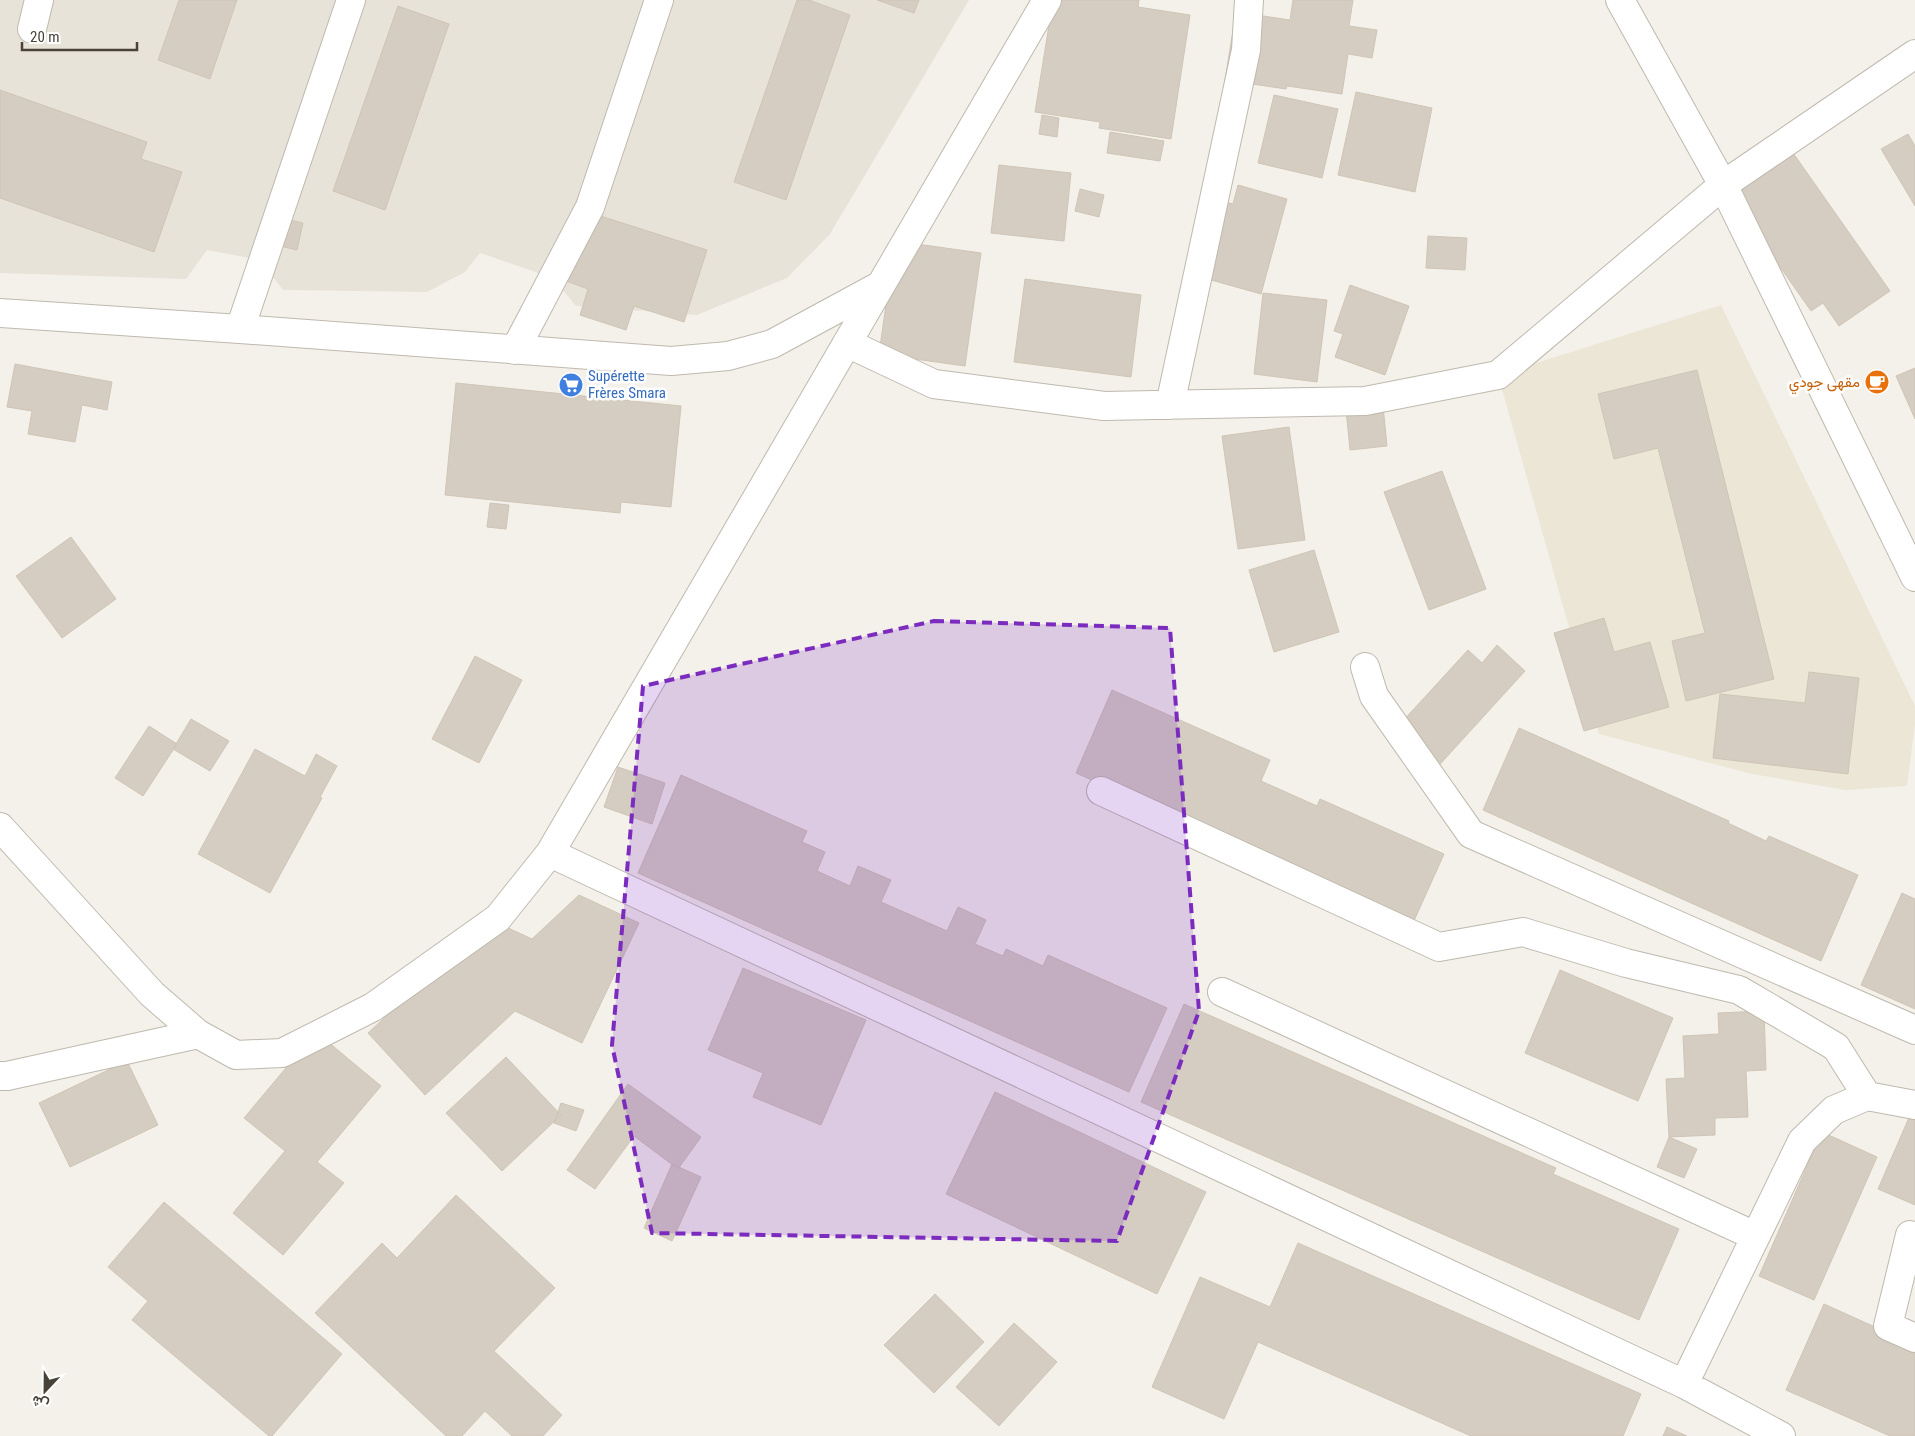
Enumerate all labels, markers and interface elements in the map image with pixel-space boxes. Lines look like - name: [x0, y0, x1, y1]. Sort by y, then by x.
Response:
- scale bar: [22, 20, 138, 52]
- text: 20 m: [30, 28, 60, 46]
- place label: Supérette Frères Smara: [588, 367, 666, 402]
- cafe icon: مقهى جودي: [1864, 369, 1890, 395]
- supermarket icon: Supérette Frères Smara: [558, 372, 584, 398]
- place label: مقهى جودي: [1789, 373, 1860, 395]
- north arrow: [20, 1366, 70, 1416]
- text: ش: [29, 1391, 51, 1414]

